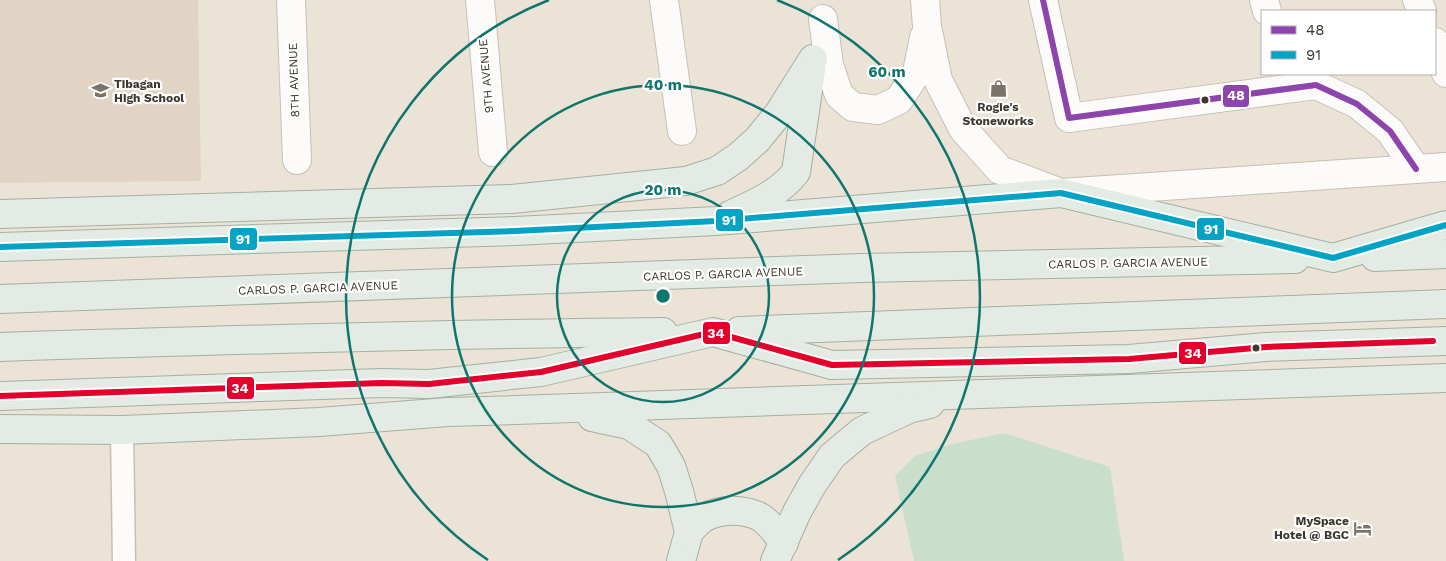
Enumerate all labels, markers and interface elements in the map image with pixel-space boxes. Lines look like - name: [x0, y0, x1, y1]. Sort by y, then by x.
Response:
- legend: [1261, 10, 1436, 75]
- text: 48: [1306, 21, 1324, 39]
- street label: 9TH AVENUE: [476, 38, 496, 114]
- street label: 8TH AVENUE: [286, 42, 302, 118]
- text: 91: [1306, 46, 1321, 64]
- text: 60 m: [868, 63, 906, 81]
- text: 40 m: [644, 76, 682, 94]
- place label: Tibagan High School: [114, 77, 184, 105]
- shop icon: Rogie's Stoneworks: [988, 78, 1008, 98]
- school or university icon: Tibagan High School: [90, 81, 110, 101]
- line badge: 48: [1222, 84, 1250, 108]
- text: 48: [1227, 87, 1245, 103]
- unlabelled marker: [1200, 95, 1210, 105]
- place label: Rogie's Stoneworks: [962, 100, 1034, 128]
- text: 20 m: [644, 181, 682, 199]
- line badge: 91: [715, 208, 744, 232]
- text: 91: [722, 212, 736, 228]
- line badge: 91: [1196, 217, 1225, 241]
- text: 91: [1204, 221, 1218, 237]
- line badge: 91: [229, 227, 258, 251]
- text: 91: [236, 231, 250, 247]
- street label: CARLOS P. GARCIA AVENUE: [1048, 255, 1208, 271]
- street label: CARLOS P. GARCIA AVENUE: [643, 264, 803, 284]
- street label: CARLOS P. GARCIA AVENUE: [238, 278, 398, 298]
- centre of rings: [654, 287, 672, 305]
- line badge: 34: [702, 321, 731, 345]
- text: 34: [707, 325, 725, 341]
- line badge: 34: [1178, 341, 1207, 365]
- unlabelled marker: [1251, 343, 1261, 353]
- text: 34: [1184, 345, 1202, 361]
- line badge: 34: [226, 376, 255, 400]
- text: 34: [231, 380, 249, 396]
- place label: MySpace Hotel @ BGC: [1274, 514, 1349, 542]
- hotel icon: MySpace Hotel @ BGC: [1353, 518, 1373, 538]

